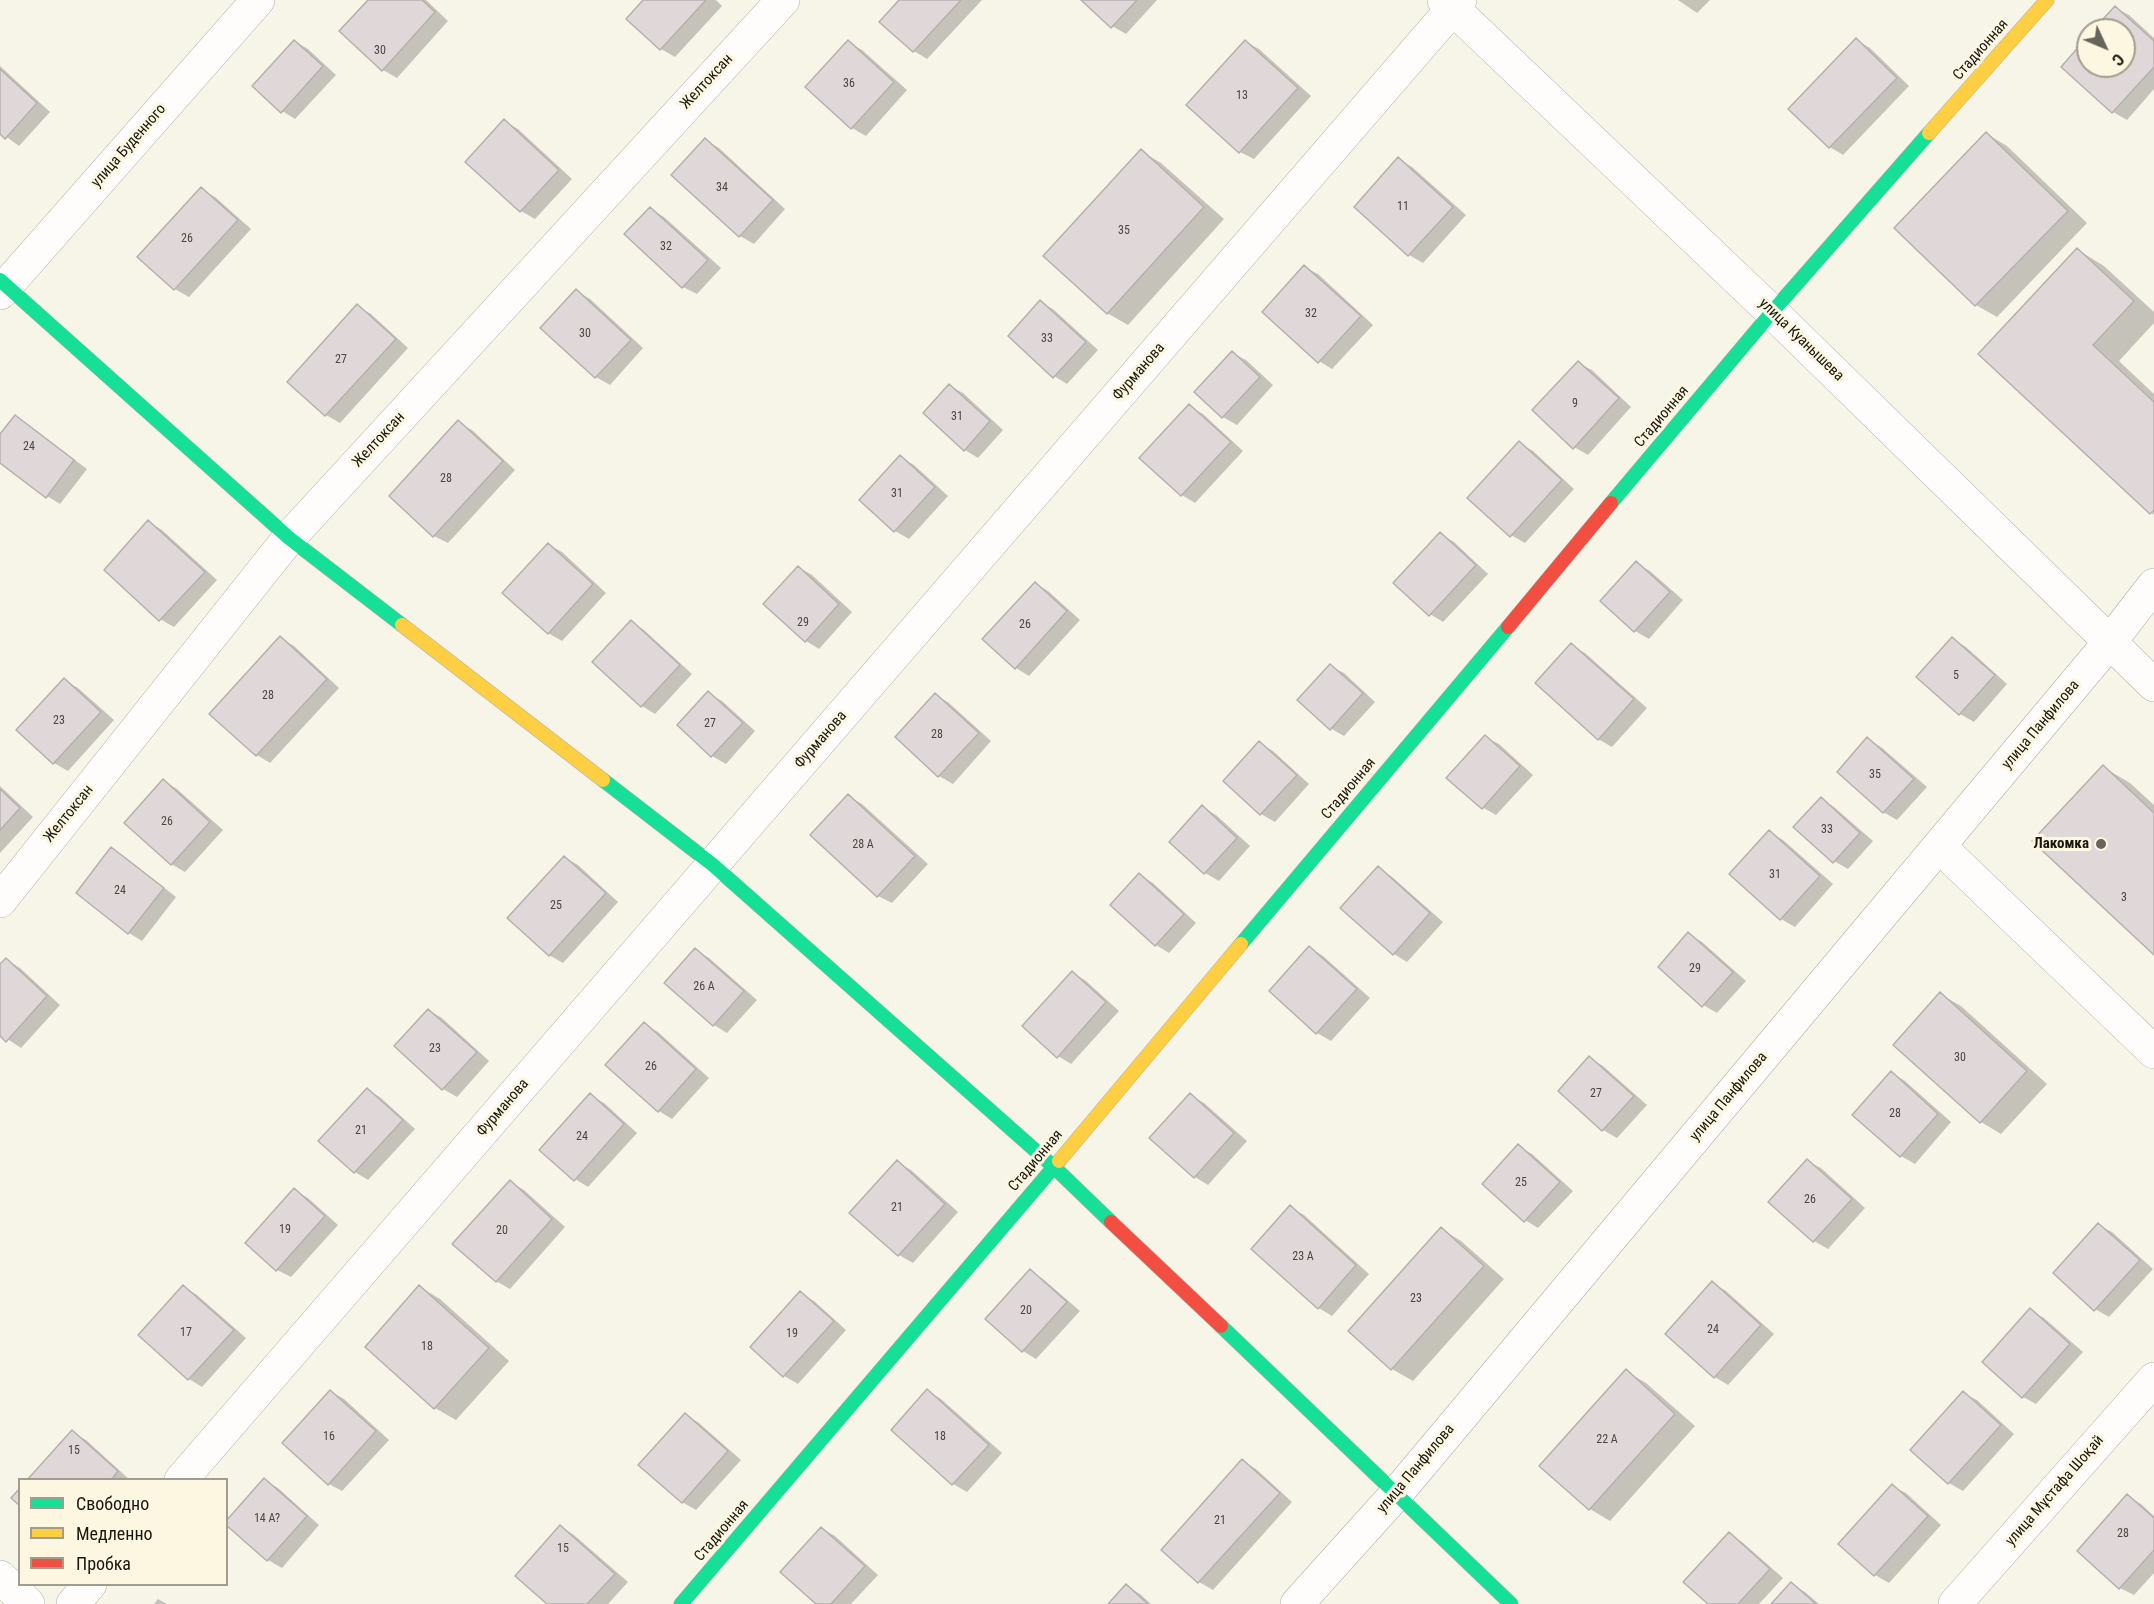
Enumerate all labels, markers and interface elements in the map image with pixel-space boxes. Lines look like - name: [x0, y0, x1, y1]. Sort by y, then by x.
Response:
- street label: Стадионная: [1950, 16, 2012, 84]
- north arrow: [2076, 18, 2136, 78]
- house number: 30: [374, 44, 386, 58]
- text: С: [2108, 50, 2128, 69]
- street label: Желтоксан: [677, 51, 737, 113]
- house number: 36: [843, 77, 855, 91]
- house number: 13: [1236, 89, 1248, 103]
- street label: улица Буденного: [88, 101, 170, 191]
- house number: 34: [716, 181, 728, 195]
- house number: 11: [1397, 200, 1409, 214]
- house number: 35: [1118, 224, 1130, 238]
- house number: 26: [181, 232, 193, 246]
- house number: 32: [660, 240, 672, 254]
- street label: улица Куанышева: [1755, 295, 1847, 385]
- house number: 32: [1305, 307, 1317, 321]
- house number: 30: [579, 327, 591, 341]
- house number: 33: [1041, 332, 1053, 346]
- street label: Фурманова: [1109, 339, 1169, 405]
- house number: 27: [335, 353, 347, 367]
- street label: Стадионная: [1631, 383, 1693, 451]
- house number: 9: [1572, 397, 1578, 411]
- street label: Желтоксан: [349, 409, 409, 471]
- house number: 31: [951, 410, 963, 424]
- house number: 24: [23, 440, 35, 454]
- house number: 28: [440, 472, 452, 486]
- house number: 31: [891, 487, 903, 501]
- house number: 29: [797, 616, 809, 630]
- house number: 26: [1019, 618, 1031, 632]
- house number: 5: [1953, 669, 1959, 683]
- street label: улица Панфилова: [1998, 677, 2084, 773]
- house number: 28: [262, 689, 274, 703]
- street label: Фурманова: [791, 707, 851, 773]
- house number: 23: [53, 714, 65, 728]
- house number: 27: [704, 717, 716, 731]
- house number: 28: [931, 728, 943, 742]
- street label: Стадионная: [1318, 755, 1380, 823]
- house number: 35: [1869, 768, 1881, 782]
- street label: Желтоксан: [40, 782, 98, 846]
- house number: 26: [161, 815, 173, 829]
- house number: 33: [1821, 823, 1833, 837]
- place label: Лакомка: [2034, 835, 2089, 853]
- marker: Лакомка: [2094, 837, 2108, 851]
- house number: 28 А: [852, 838, 874, 852]
- house number: 31: [1769, 868, 1781, 882]
- house number: 24: [114, 884, 126, 898]
- house number: 3: [2121, 891, 2127, 905]
- house number: 25: [550, 899, 562, 913]
- house number: 29: [1689, 962, 1701, 976]
- house number: 26 А: [693, 980, 715, 994]
- house number: 23: [429, 1042, 441, 1056]
- street label: улица Панфилова: [1686, 1049, 1772, 1145]
- house number: 30: [1954, 1051, 1966, 1065]
- house number: 26: [645, 1060, 657, 1074]
- street label: Фурманова: [473, 1075, 533, 1141]
- house number: 27: [1590, 1087, 1602, 1101]
- house number: 28: [1889, 1107, 1901, 1121]
- house number: 21: [355, 1124, 367, 1138]
- street label: Стадионная: [1005, 1127, 1067, 1195]
- house number: 24: [576, 1130, 588, 1144]
- house number: 25: [1515, 1176, 1527, 1190]
- house number: 26: [1804, 1193, 1816, 1207]
- house number: 21: [891, 1201, 903, 1215]
- house number: 19: [279, 1223, 291, 1237]
- house number: 20: [496, 1224, 508, 1238]
- house number: 23 А: [1292, 1250, 1314, 1264]
- house number: 23: [1410, 1292, 1422, 1306]
- house number: 20: [1020, 1304, 1032, 1318]
- house number: 24: [1707, 1323, 1719, 1337]
- house number: 17: [180, 1326, 192, 1340]
- house number: 19: [786, 1327, 798, 1341]
- house number: 18: [421, 1340, 433, 1354]
- street label: улица Панфилова: [1373, 1421, 1459, 1517]
- house number: 16: [323, 1430, 335, 1444]
- house number: 18: [934, 1430, 946, 1444]
- street label: улица Мұстафа Шоқай: [2002, 1432, 2108, 1550]
- house number: 22 А: [1596, 1433, 1618, 1447]
- house number: 15: [68, 1444, 80, 1458]
- legend: [18, 1478, 228, 1586]
- text: Свободно: [76, 1493, 149, 1514]
- street label: Стадионная: [691, 1497, 753, 1565]
- house number: 14 А?: [254, 1512, 280, 1526]
- house number: 21: [1214, 1514, 1226, 1528]
- text: Медленно: [76, 1523, 153, 1544]
- house number: 28: [2117, 1527, 2129, 1541]
- house number: 15: [557, 1542, 569, 1556]
- text: Пробка: [76, 1553, 131, 1574]

